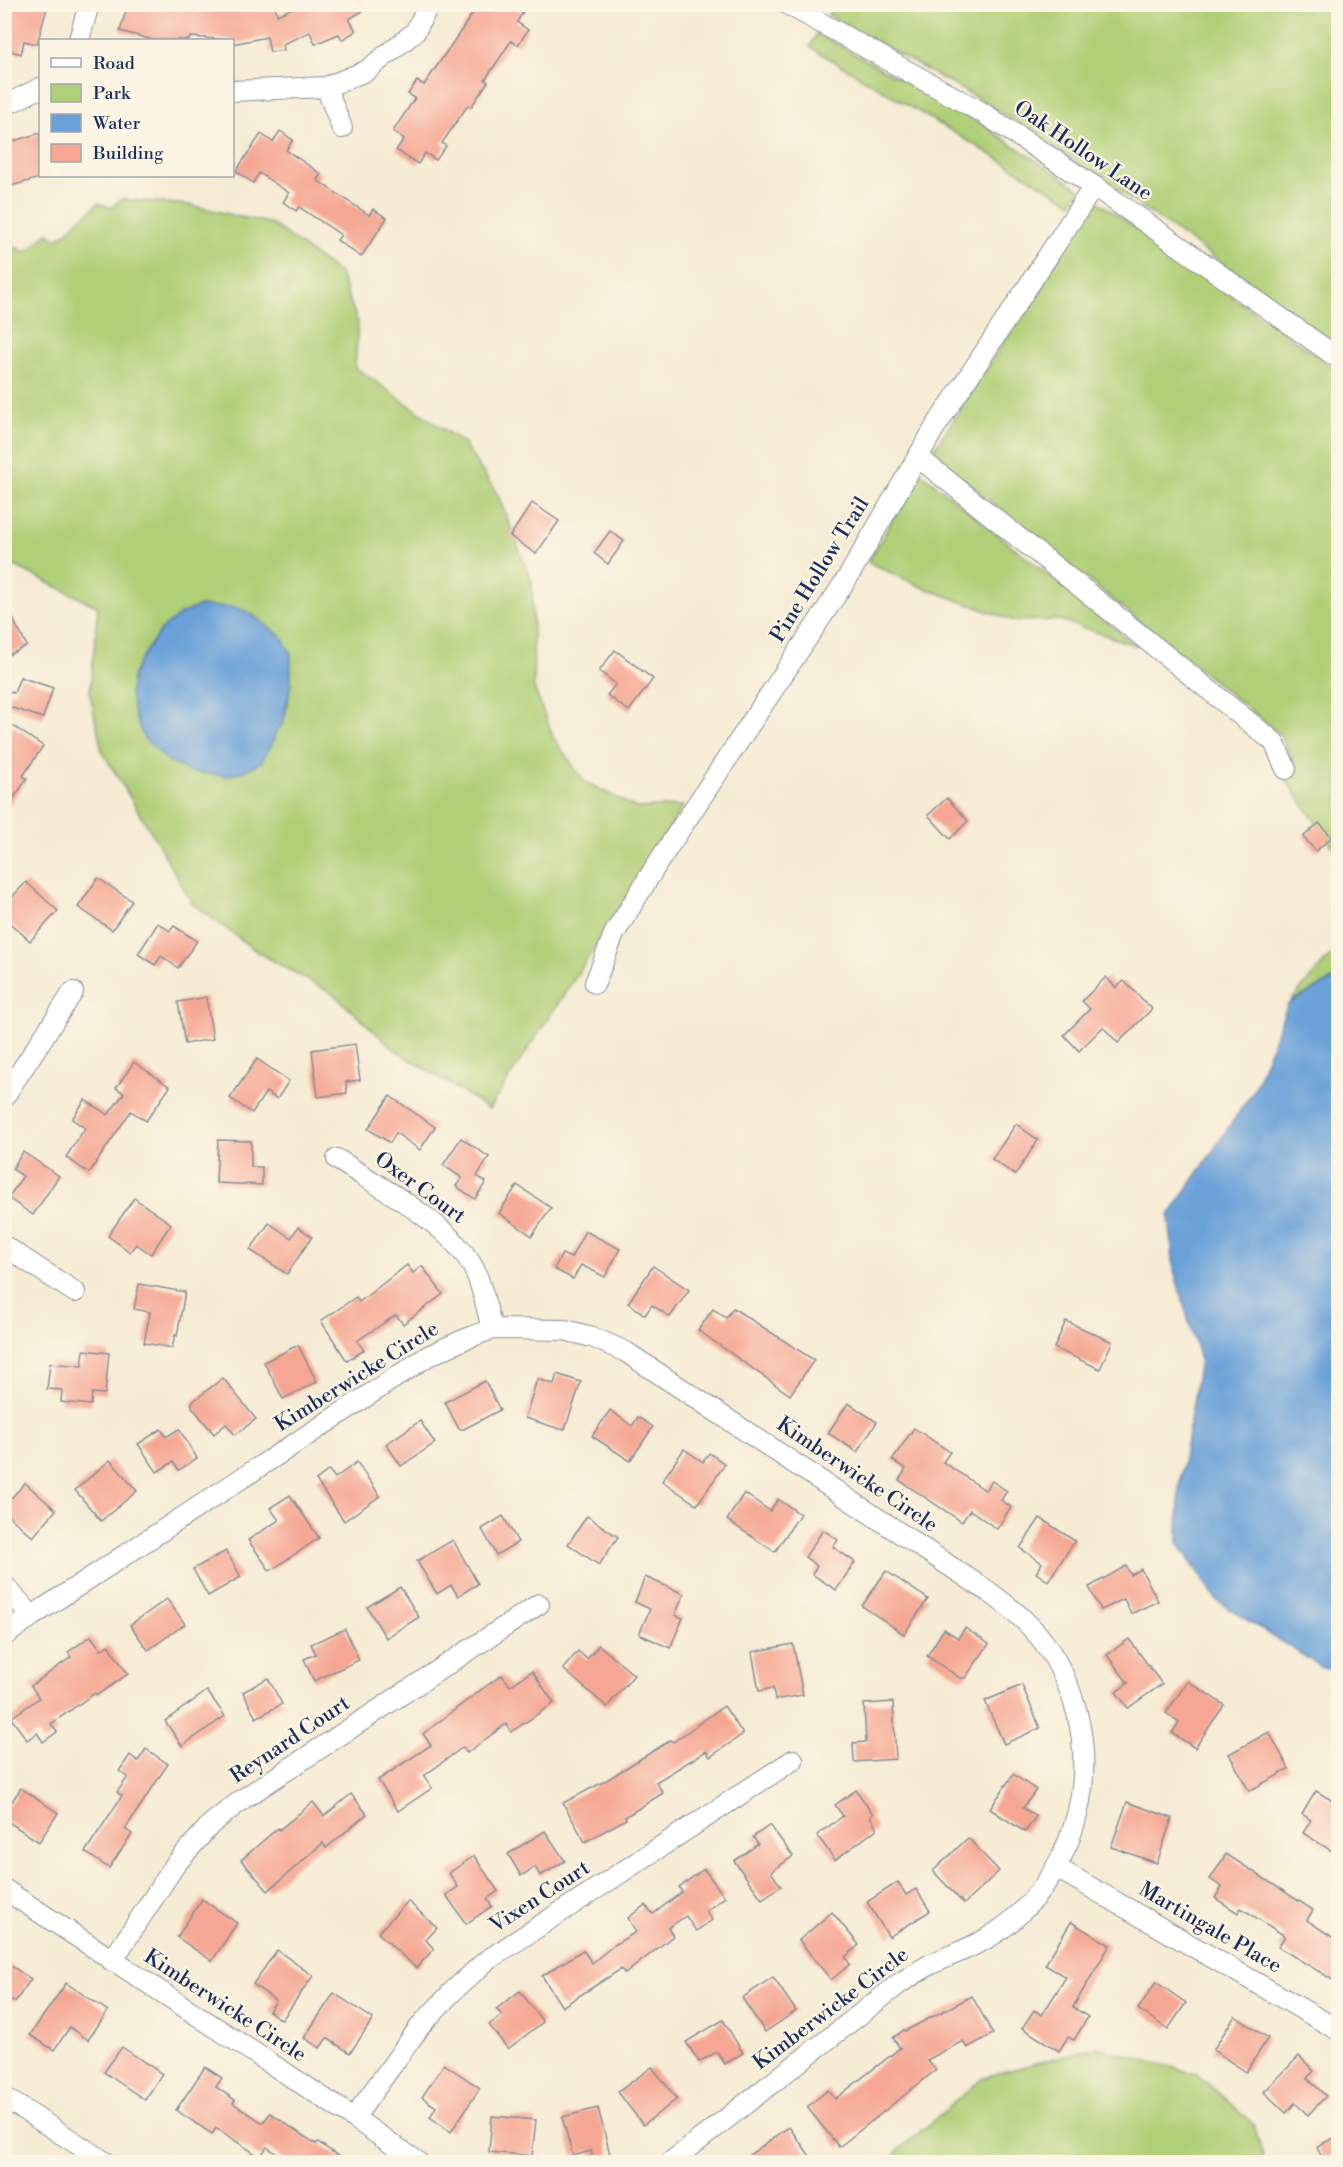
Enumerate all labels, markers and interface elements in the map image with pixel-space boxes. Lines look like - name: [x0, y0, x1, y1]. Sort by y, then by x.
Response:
- legend: [39, 39, 234, 177]
- text: Road: [93, 52, 136, 75]
- text: Park: [93, 82, 132, 105]
- street label: Oak Hollow Lane: [1009, 95, 1157, 207]
- text: Water: [92, 112, 141, 135]
- text: Building: [92, 142, 164, 165]
- street label: Pine Hollow Trail: [765, 492, 875, 648]
- street label: Oxer Court: [370, 1146, 471, 1230]
- street label: Kimberwicke Circle: [270, 1316, 444, 1438]
- street label: Kimberwicke Circle: [772, 1412, 942, 1538]
- street label: Reynard Court: [225, 1690, 355, 1790]
- street label: Vixen Court: [484, 1855, 595, 1939]
- street label: Martingale Place: [1134, 1877, 1286, 1979]
- street label: Kimberwicke Circle: [748, 1942, 914, 2076]
- street label: Kimberwicke Circle: [139, 1944, 311, 2068]

